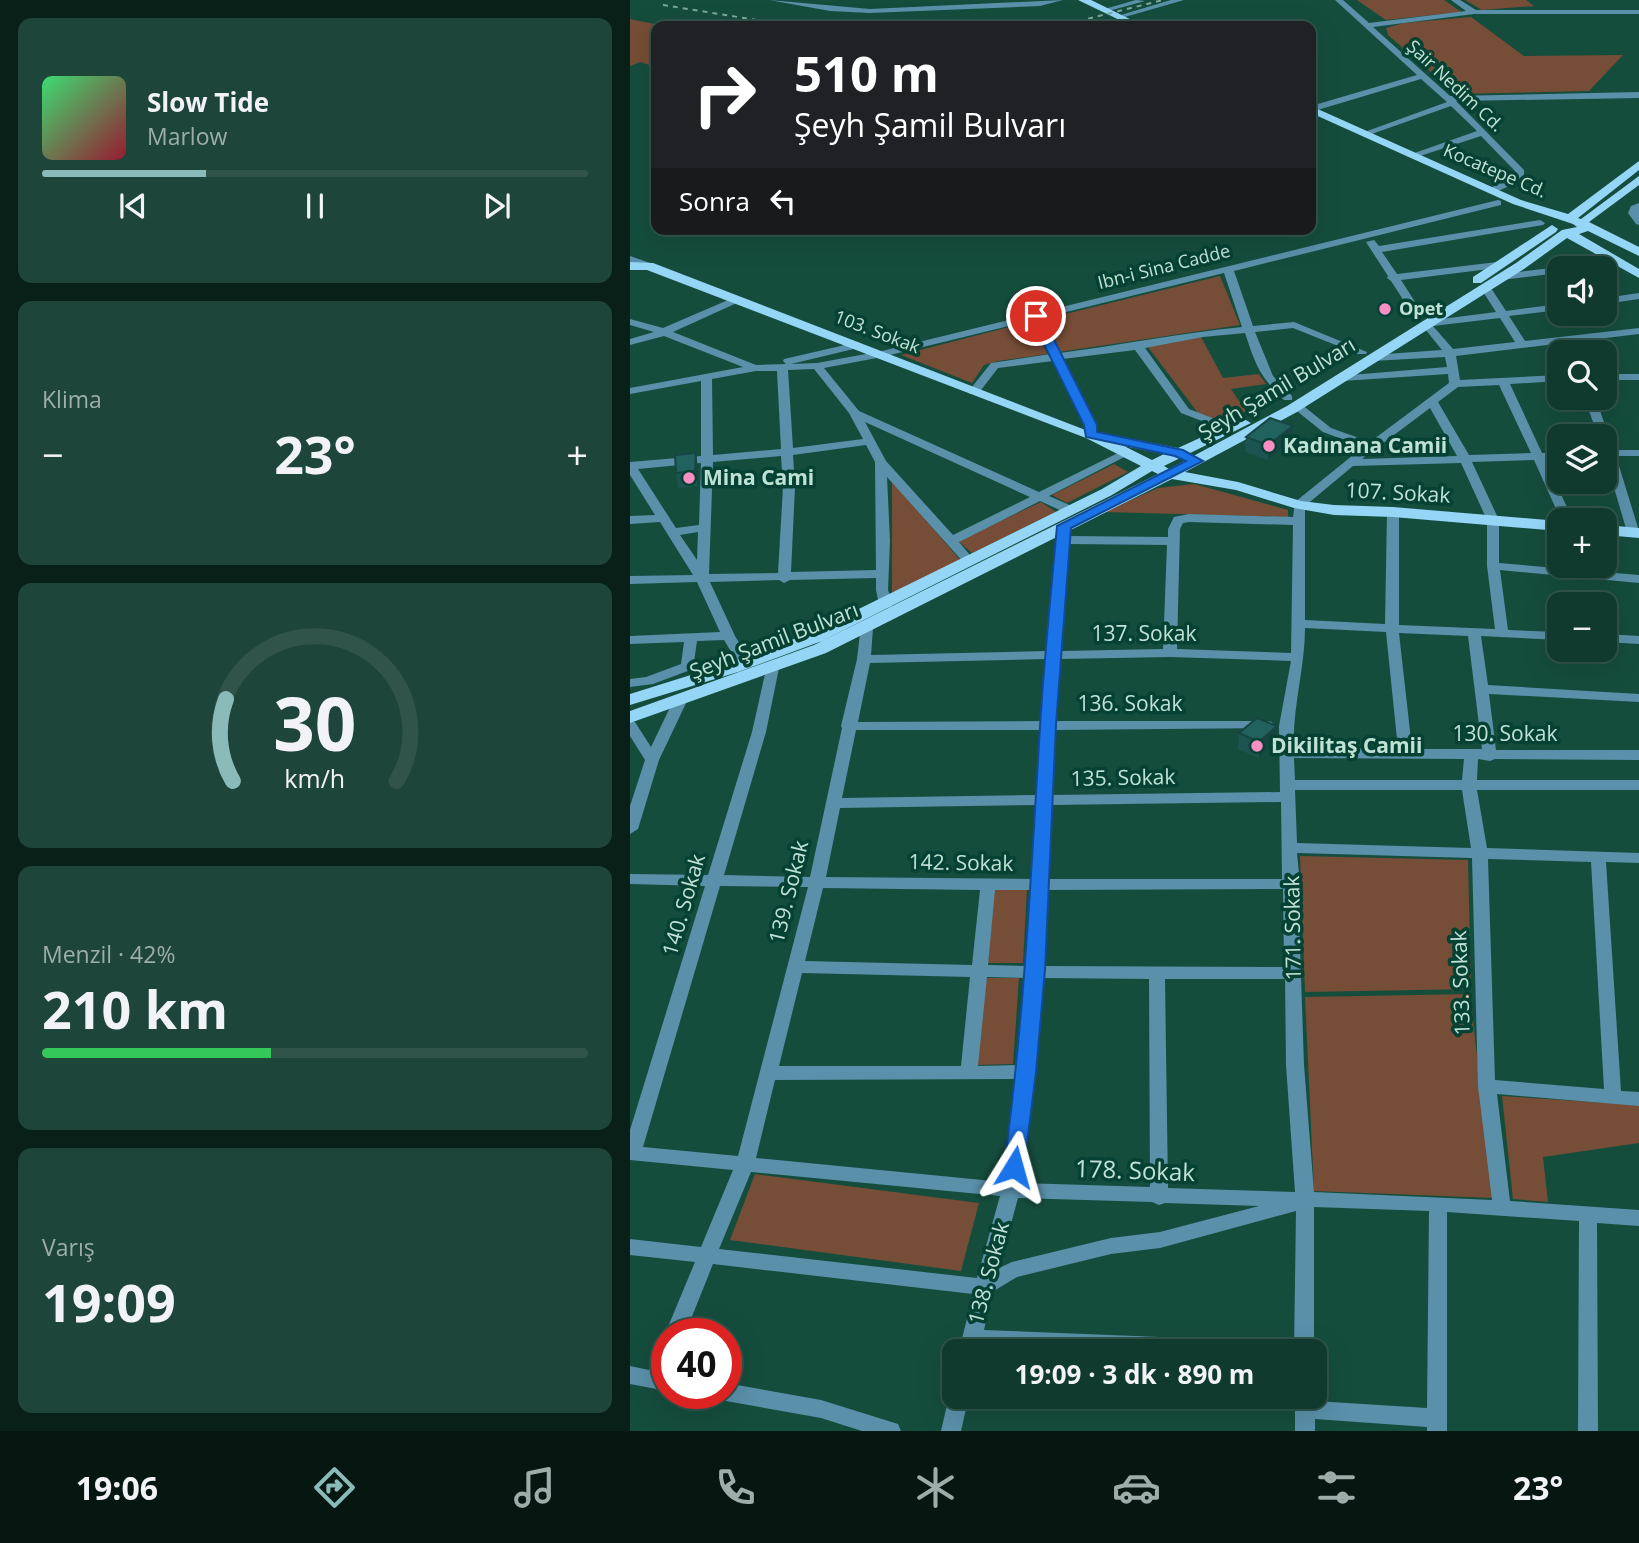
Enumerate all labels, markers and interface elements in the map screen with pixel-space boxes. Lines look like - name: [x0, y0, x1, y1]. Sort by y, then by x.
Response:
- street label: Şair Nedim Cd.: [1402, 34, 1509, 136]
- text: 510 m: [794, 40, 939, 106]
- icon: right: [679, 49, 770, 140]
- text: Slow Tide: [147, 84, 269, 120]
- text: Şeyh Şamil Bulvarı: [794, 103, 1066, 146]
- text: Marlow: [147, 120, 227, 152]
- street label: Kocatepe Cd.: [1440, 138, 1551, 203]
- icon: left: [764, 182, 802, 220]
- text: Sonra: [679, 183, 750, 219]
- icon: previous: [114, 187, 152, 225]
- icon: pause: [296, 187, 334, 225]
- icon: next: [478, 187, 516, 225]
- street label: Ibn-i Sina Cadde: [1095, 238, 1232, 294]
- map controls: [1547, 256, 1617, 662]
- button: sound: [1547, 256, 1617, 326]
- pin: [1006, 286, 1066, 346]
- place label: Opet: [1399, 296, 1443, 320]
- icon: arrive: [1017, 297, 1055, 335]
- marker: Opet: [1377, 301, 1393, 317]
- street label: 103. Sokak: [831, 304, 924, 359]
- street label: Şeyh Şamil Bulvarı: [1193, 330, 1360, 446]
- button: search: [1547, 340, 1617, 410]
- text: Klima: [42, 383, 102, 415]
- text: 23°: [274, 418, 356, 489]
- button: layers: [1547, 424, 1617, 494]
- text: −: [42, 428, 64, 480]
- text: +: [566, 428, 588, 480]
- place label: Kadınana Camii: [1283, 431, 1447, 459]
- marker: Kadınana Camii: [1261, 438, 1277, 454]
- place label: Mina Cami: [703, 463, 814, 491]
- marker: Mina Cami: [681, 470, 697, 486]
- street label: 107. Sokak: [1345, 475, 1451, 509]
- button: +: [1547, 508, 1617, 578]
- button: −: [1547, 592, 1617, 662]
- street label: Şeyh Şamil Bulvarı: [685, 595, 862, 685]
- street label: 137. Sokak: [1092, 619, 1196, 647]
- text: 30: [273, 674, 357, 773]
- street label: 136. Sokak: [1078, 689, 1182, 717]
- street label: 130. Sokak: [1453, 719, 1557, 747]
- place label: Dikilitaş Camii: [1271, 731, 1422, 759]
- marker: Dikilitaş Camii: [1249, 738, 1265, 754]
- text: km/h: [285, 761, 345, 795]
- street label: 135. Sokak: [1070, 762, 1176, 792]
- street label: 139. Sokak: [762, 837, 814, 946]
- street label: 142. Sokak: [908, 847, 1014, 877]
- street label: 140. Sokak: [655, 850, 711, 959]
- street label: 171. Sokak: [1277, 875, 1307, 981]
- street label: 133. Sokak: [1444, 930, 1476, 1036]
- text: Menzil · 42%: [42, 938, 175, 970]
- text: 210 km: [42, 973, 228, 1044]
- position arrow: [977, 1130, 1051, 1204]
- street label: 178. Sokak: [1075, 1151, 1196, 1188]
- street label: 138. Sokak: [961, 1218, 1015, 1327]
- text: Varış: [42, 1231, 95, 1263]
- text: 19:09: [42, 1266, 176, 1337]
- speed limit sign: 40: [651, 1318, 742, 1409]
- text: 19:09 · 3 dk · 890 m: [1015, 1356, 1254, 1392]
- icon: directions: [310, 1463, 359, 1512]
- icon: music: [510, 1463, 559, 1512]
- icon: phone: [711, 1463, 760, 1512]
- icon: climate: [911, 1463, 960, 1512]
- icon: car: [1112, 1463, 1161, 1512]
- icon: filters: [1312, 1463, 1361, 1512]
- text: 19:06: [76, 1466, 158, 1509]
- text: 23°: [1513, 1466, 1563, 1509]

